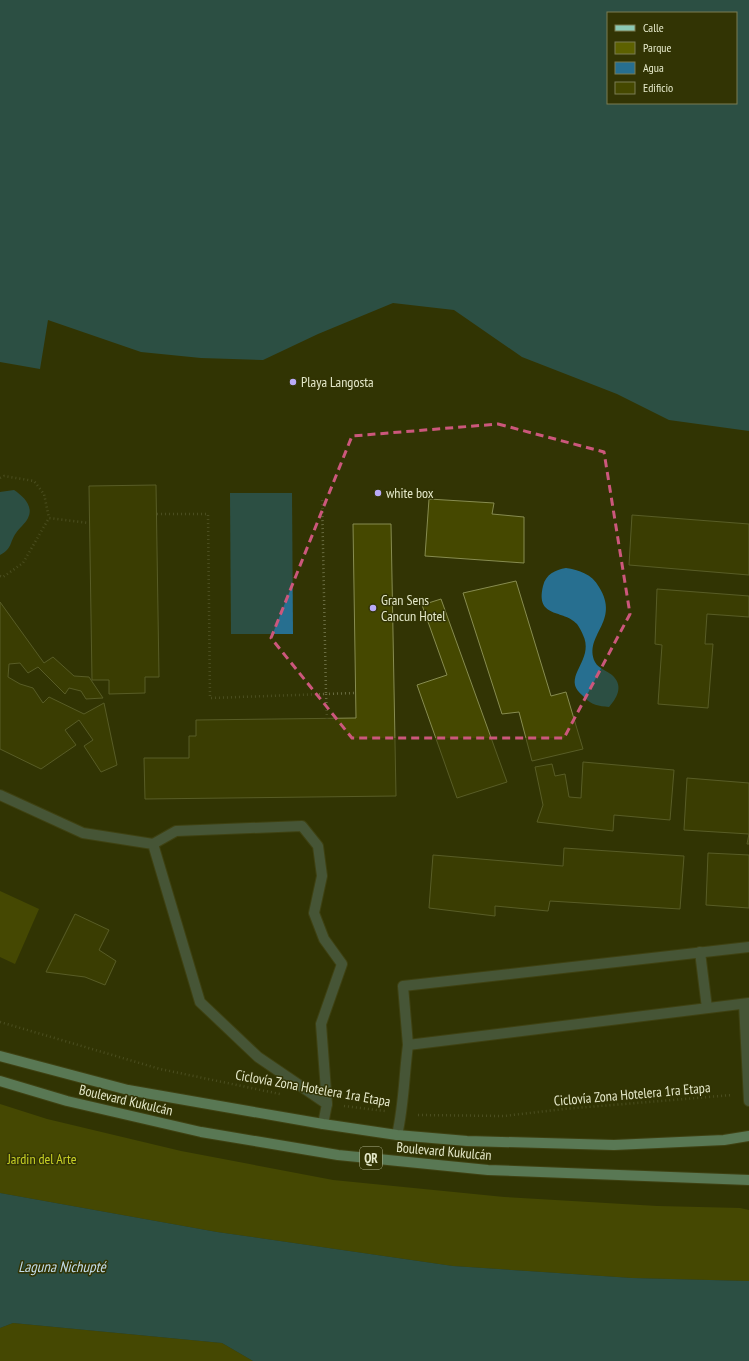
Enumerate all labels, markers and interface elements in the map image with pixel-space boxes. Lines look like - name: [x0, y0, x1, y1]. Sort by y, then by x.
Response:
- legend: [607, 12, 737, 104]
- text: Calle: [643, 20, 664, 35]
- text: Parque: [643, 40, 672, 55]
- text: Agua: [643, 60, 664, 75]
- text: Edificio: [643, 80, 673, 95]
- place label: Playa Langosta: [301, 373, 374, 391]
- marker: Playa Langosta: [288, 377, 298, 387]
- place label: white box: [386, 484, 434, 502]
- marker: white box: [373, 488, 383, 498]
- place label: Gran Sens Cancun Hotel: [381, 591, 446, 625]
- marker: Gran Sens Cancun Hotel: [368, 603, 378, 613]
- street label: Ciclovía Zona Hotelera 1ra Etapa: [234, 1065, 392, 1111]
- street label: Ciclovía Zona Hotelera 1ra Etapa: [553, 1078, 711, 1110]
- street label: Boulevard Kukulcán: [77, 1080, 175, 1120]
- street label: Boulevard Kukulcán: [396, 1138, 492, 1164]
- road number: QR: [360, 1147, 382, 1169]
- park label: Jardin del Arte: [6, 1150, 77, 1168]
- water label: Laguna Nichupté: [18, 1257, 107, 1276]

